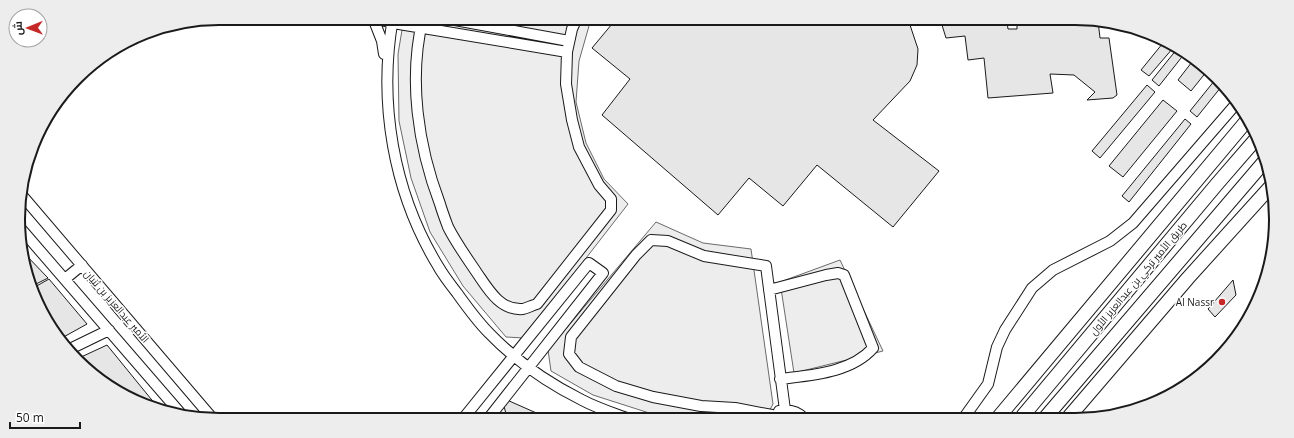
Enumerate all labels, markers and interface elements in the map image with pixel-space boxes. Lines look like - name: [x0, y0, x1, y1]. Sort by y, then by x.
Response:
- north arrow: [8, 8, 48, 48]
- text: ش: [10, 21, 25, 35]
- street label: طريق الأمير تركي بن عبدالعزيز الأول: [1086, 218, 1191, 338]
- street label: الأمير عبدالعزيز بن ثنيان: [81, 266, 153, 346]
- place label: Al Nassr: [1176, 295, 1214, 309]
- marker: Al Nassr: [1217, 297, 1227, 307]
- scale bar: [10, 404, 80, 430]
- text: 50 m: [16, 409, 44, 426]

